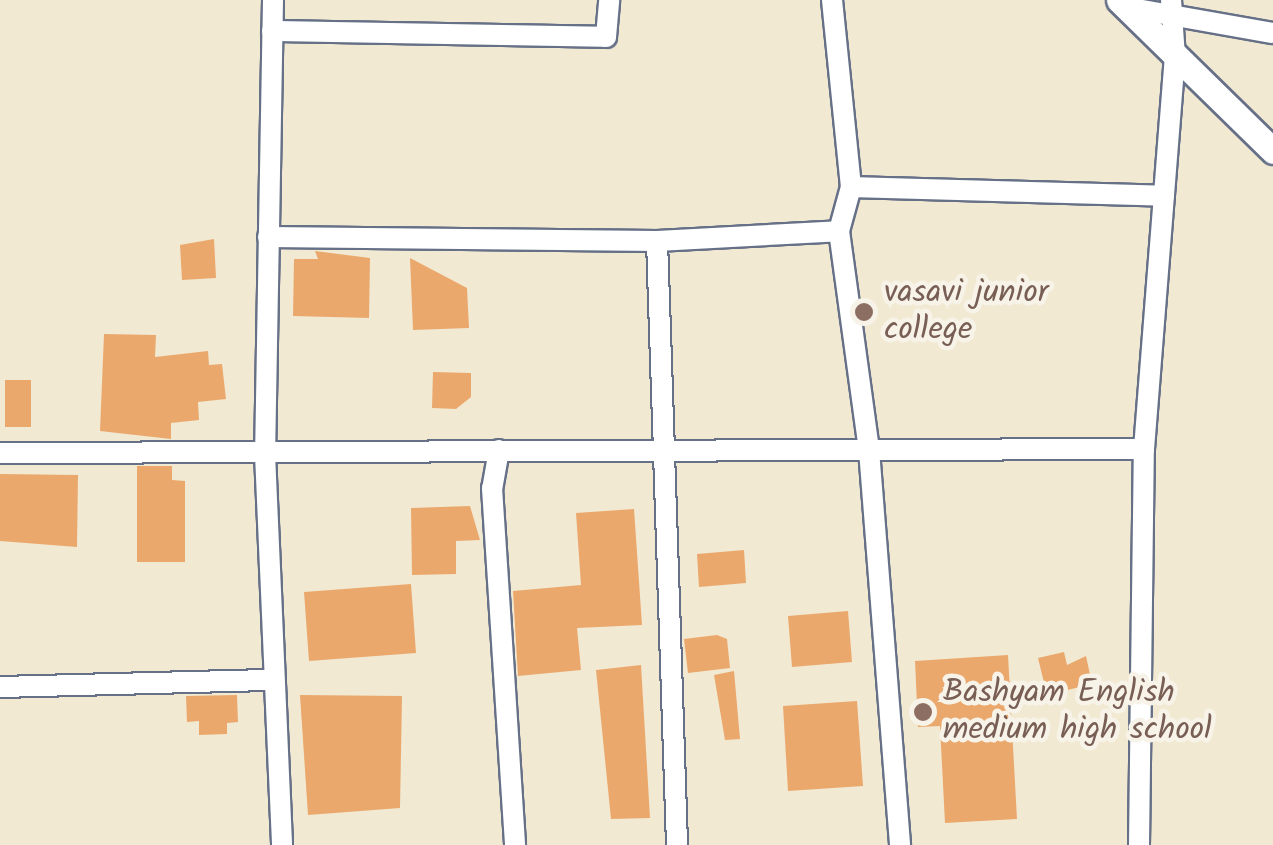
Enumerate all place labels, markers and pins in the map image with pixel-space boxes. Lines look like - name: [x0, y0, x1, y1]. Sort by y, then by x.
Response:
- place label: vasavi junior college: [884, 275, 1048, 350]
- marker: vasavi junior college: [853, 301, 875, 323]
- place label: Bashyam English medium high school: [943, 675, 1212, 750]
- marker: Bashyam English medium high school: [912, 701, 934, 723]

